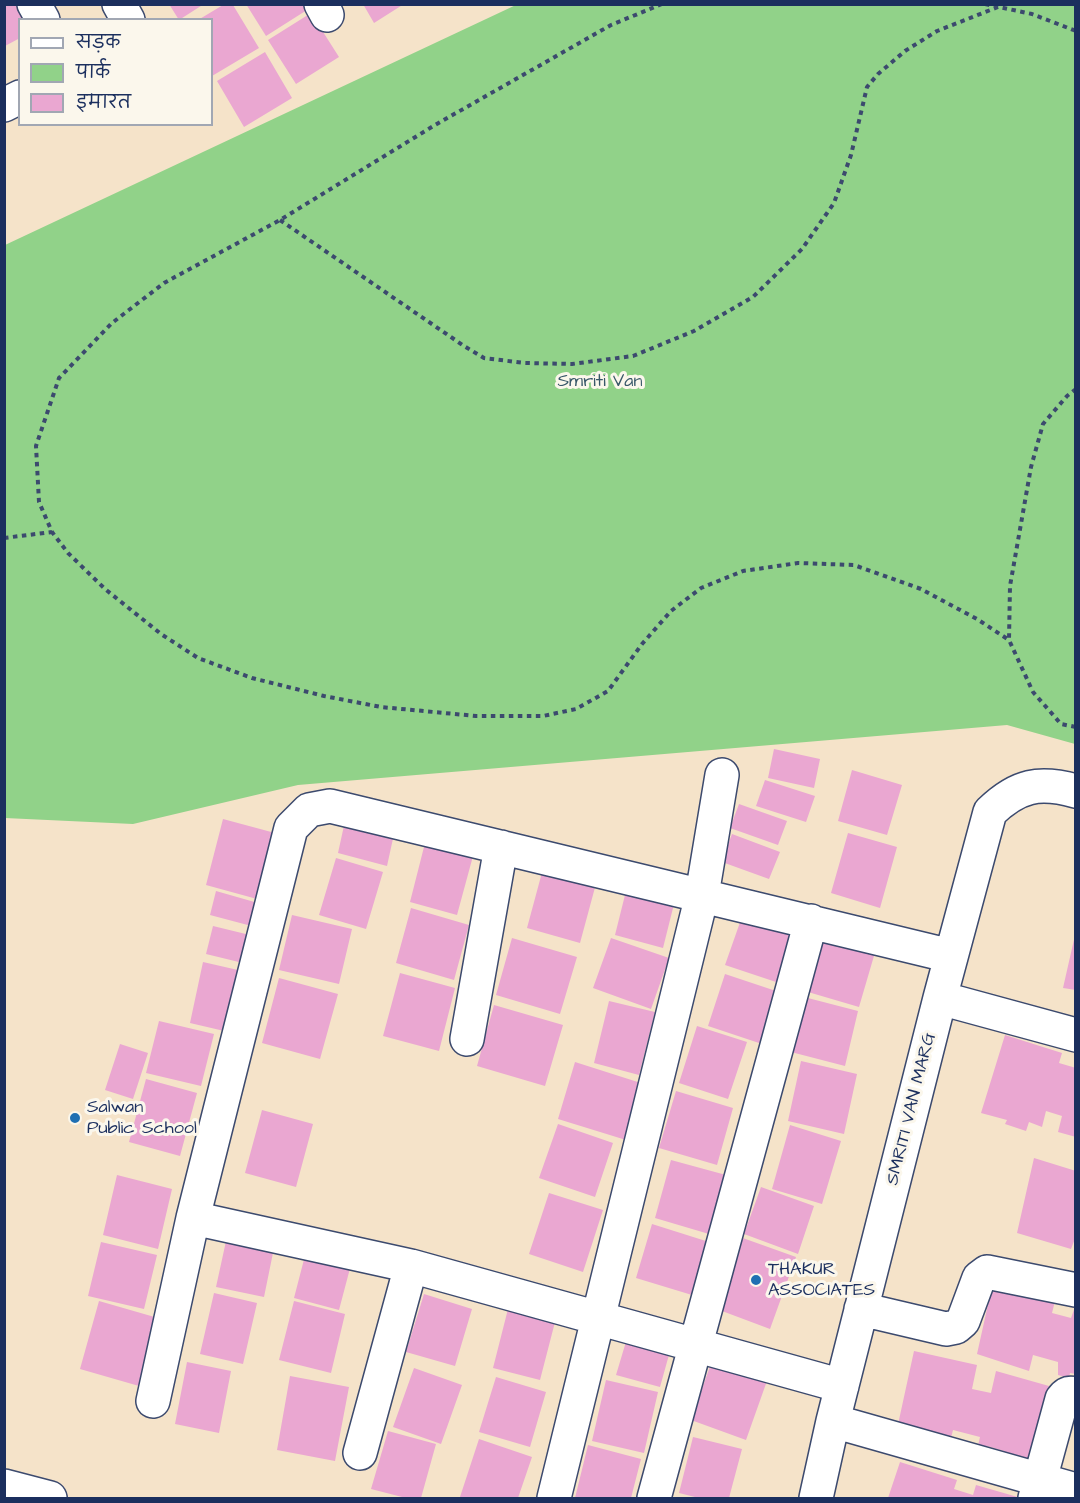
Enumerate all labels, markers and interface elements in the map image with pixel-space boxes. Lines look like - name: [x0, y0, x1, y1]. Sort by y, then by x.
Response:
- legend: [18, 18, 213, 126]
- text: सड़क: [76, 30, 120, 55]
- text: पार्क: [76, 60, 110, 85]
- text: इमारत: [76, 90, 131, 115]
- park label: Smriti Van: [558, 371, 642, 393]
- street label: SMRITI VAN MARG: [883, 1031, 941, 1187]
- place label: Salwan Public School: [87, 1097, 197, 1140]
- marker: Salwan Public School: [68, 1111, 82, 1125]
- place label: THAKUR ASSOCIATES: [768, 1259, 875, 1302]
- marker: THAKUR ASSOCIATES: [749, 1273, 763, 1287]

